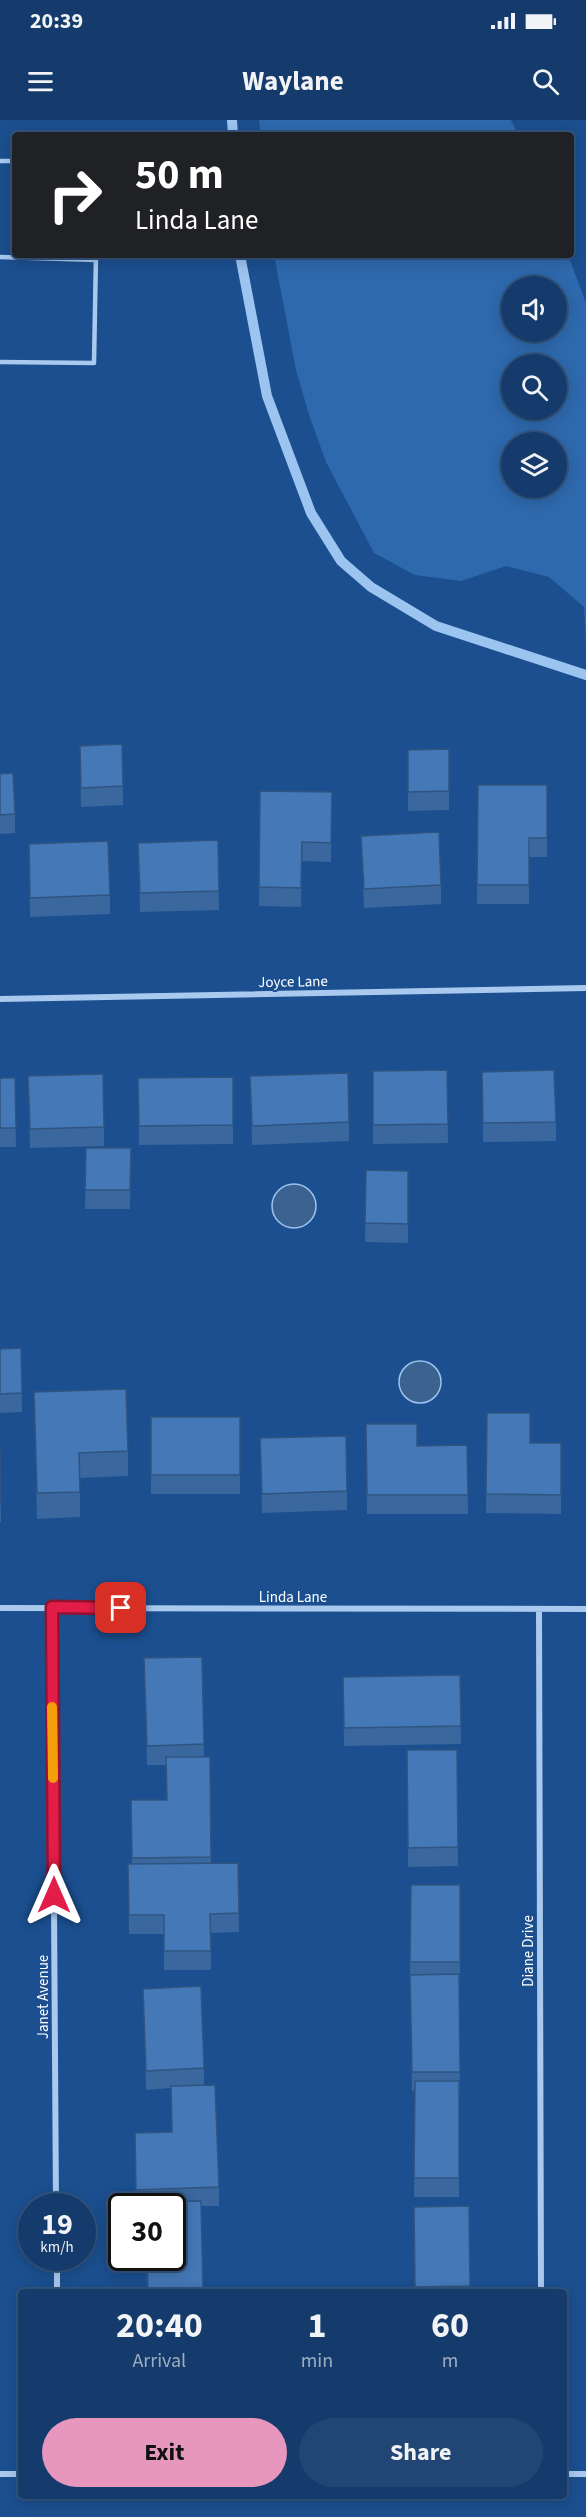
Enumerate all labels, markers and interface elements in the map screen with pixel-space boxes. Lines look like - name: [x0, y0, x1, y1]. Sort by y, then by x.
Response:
- text: 20:39: [30, 5, 83, 37]
- text: Waylane: [242, 62, 344, 101]
- icon: menu: [24, 65, 57, 98]
- icon: search: [529, 65, 562, 98]
- text: 50 m: [135, 145, 224, 205]
- icon: right: [36, 156, 114, 234]
- text: Linda Lane: [135, 201, 258, 240]
- map controls: [501, 276, 567, 498]
- button: sound: [501, 276, 567, 342]
- button: search: [501, 354, 567, 420]
- button: layers: [501, 432, 567, 498]
- street label: Joyce Lane: [258, 971, 328, 993]
- pin: [95, 1582, 146, 1633]
- street label: Linda Lane: [259, 1587, 327, 1608]
- icon: arrive: [104, 1591, 137, 1624]
- position arrow: [22, 1863, 86, 1927]
- street label: Diane Drive: [518, 1915, 539, 1987]
- street label: Janet Avenue: [33, 1955, 54, 2039]
- speed limit sign: 30: [108, 2193, 186, 2271]
- text: 19: [41, 2203, 73, 2246]
- text: km/h: [40, 2237, 74, 2258]
- text: 20:40: [116, 2300, 203, 2351]
- text: 1: [307, 2300, 326, 2351]
- text: 60: [431, 2300, 469, 2351]
- text: Arrival: [132, 2347, 186, 2375]
- text: min: [301, 2347, 333, 2375]
- text: m: [442, 2347, 458, 2375]
- button: Exit: [42, 2418, 287, 2487]
- button: Share: [299, 2418, 543, 2487]

